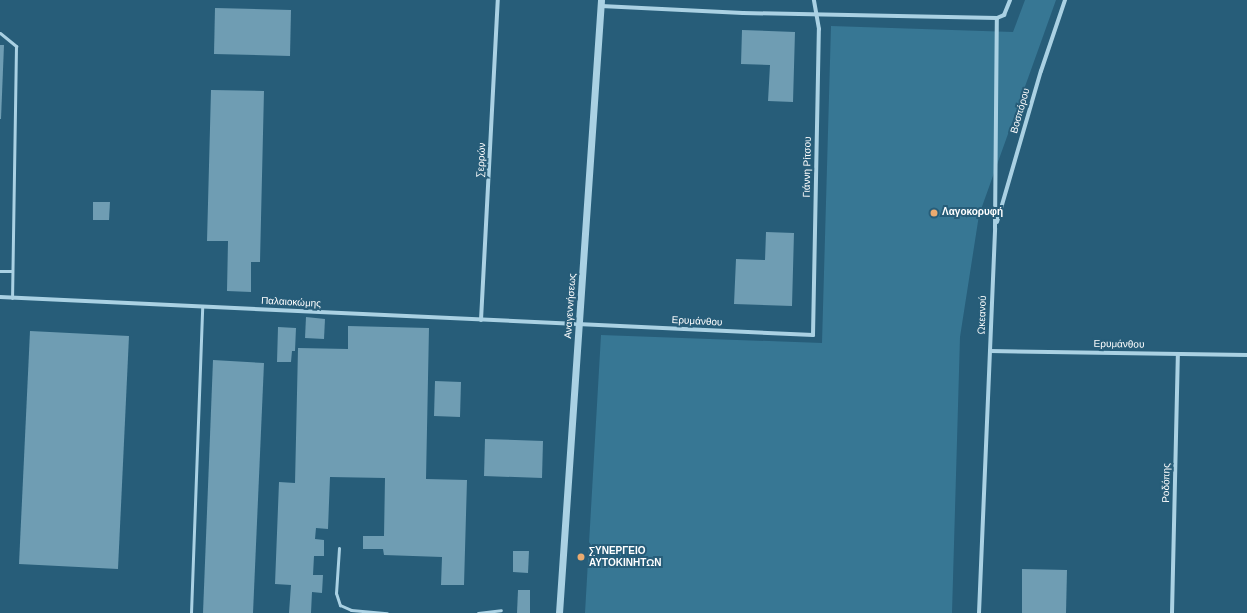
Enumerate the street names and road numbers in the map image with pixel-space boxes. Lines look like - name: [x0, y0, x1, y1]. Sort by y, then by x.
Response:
- street label: Βοσπόρου: [1009, 87, 1033, 135]
- street label: Γιάννη Ρίτσου: [801, 136, 815, 198]
- street label: Σερρών: [475, 142, 489, 178]
- street label: Αναγεννήσεως: [563, 273, 579, 339]
- street label: Παλαιοκώμης: [261, 295, 321, 311]
- street label: Ωκεανού: [976, 295, 990, 335]
- street label: Ερυμάνθου: [671, 315, 723, 329]
- street label: Ερυμάνθου: [1093, 339, 1145, 351]
- street label: Ροδόπης: [1161, 463, 1173, 503]

